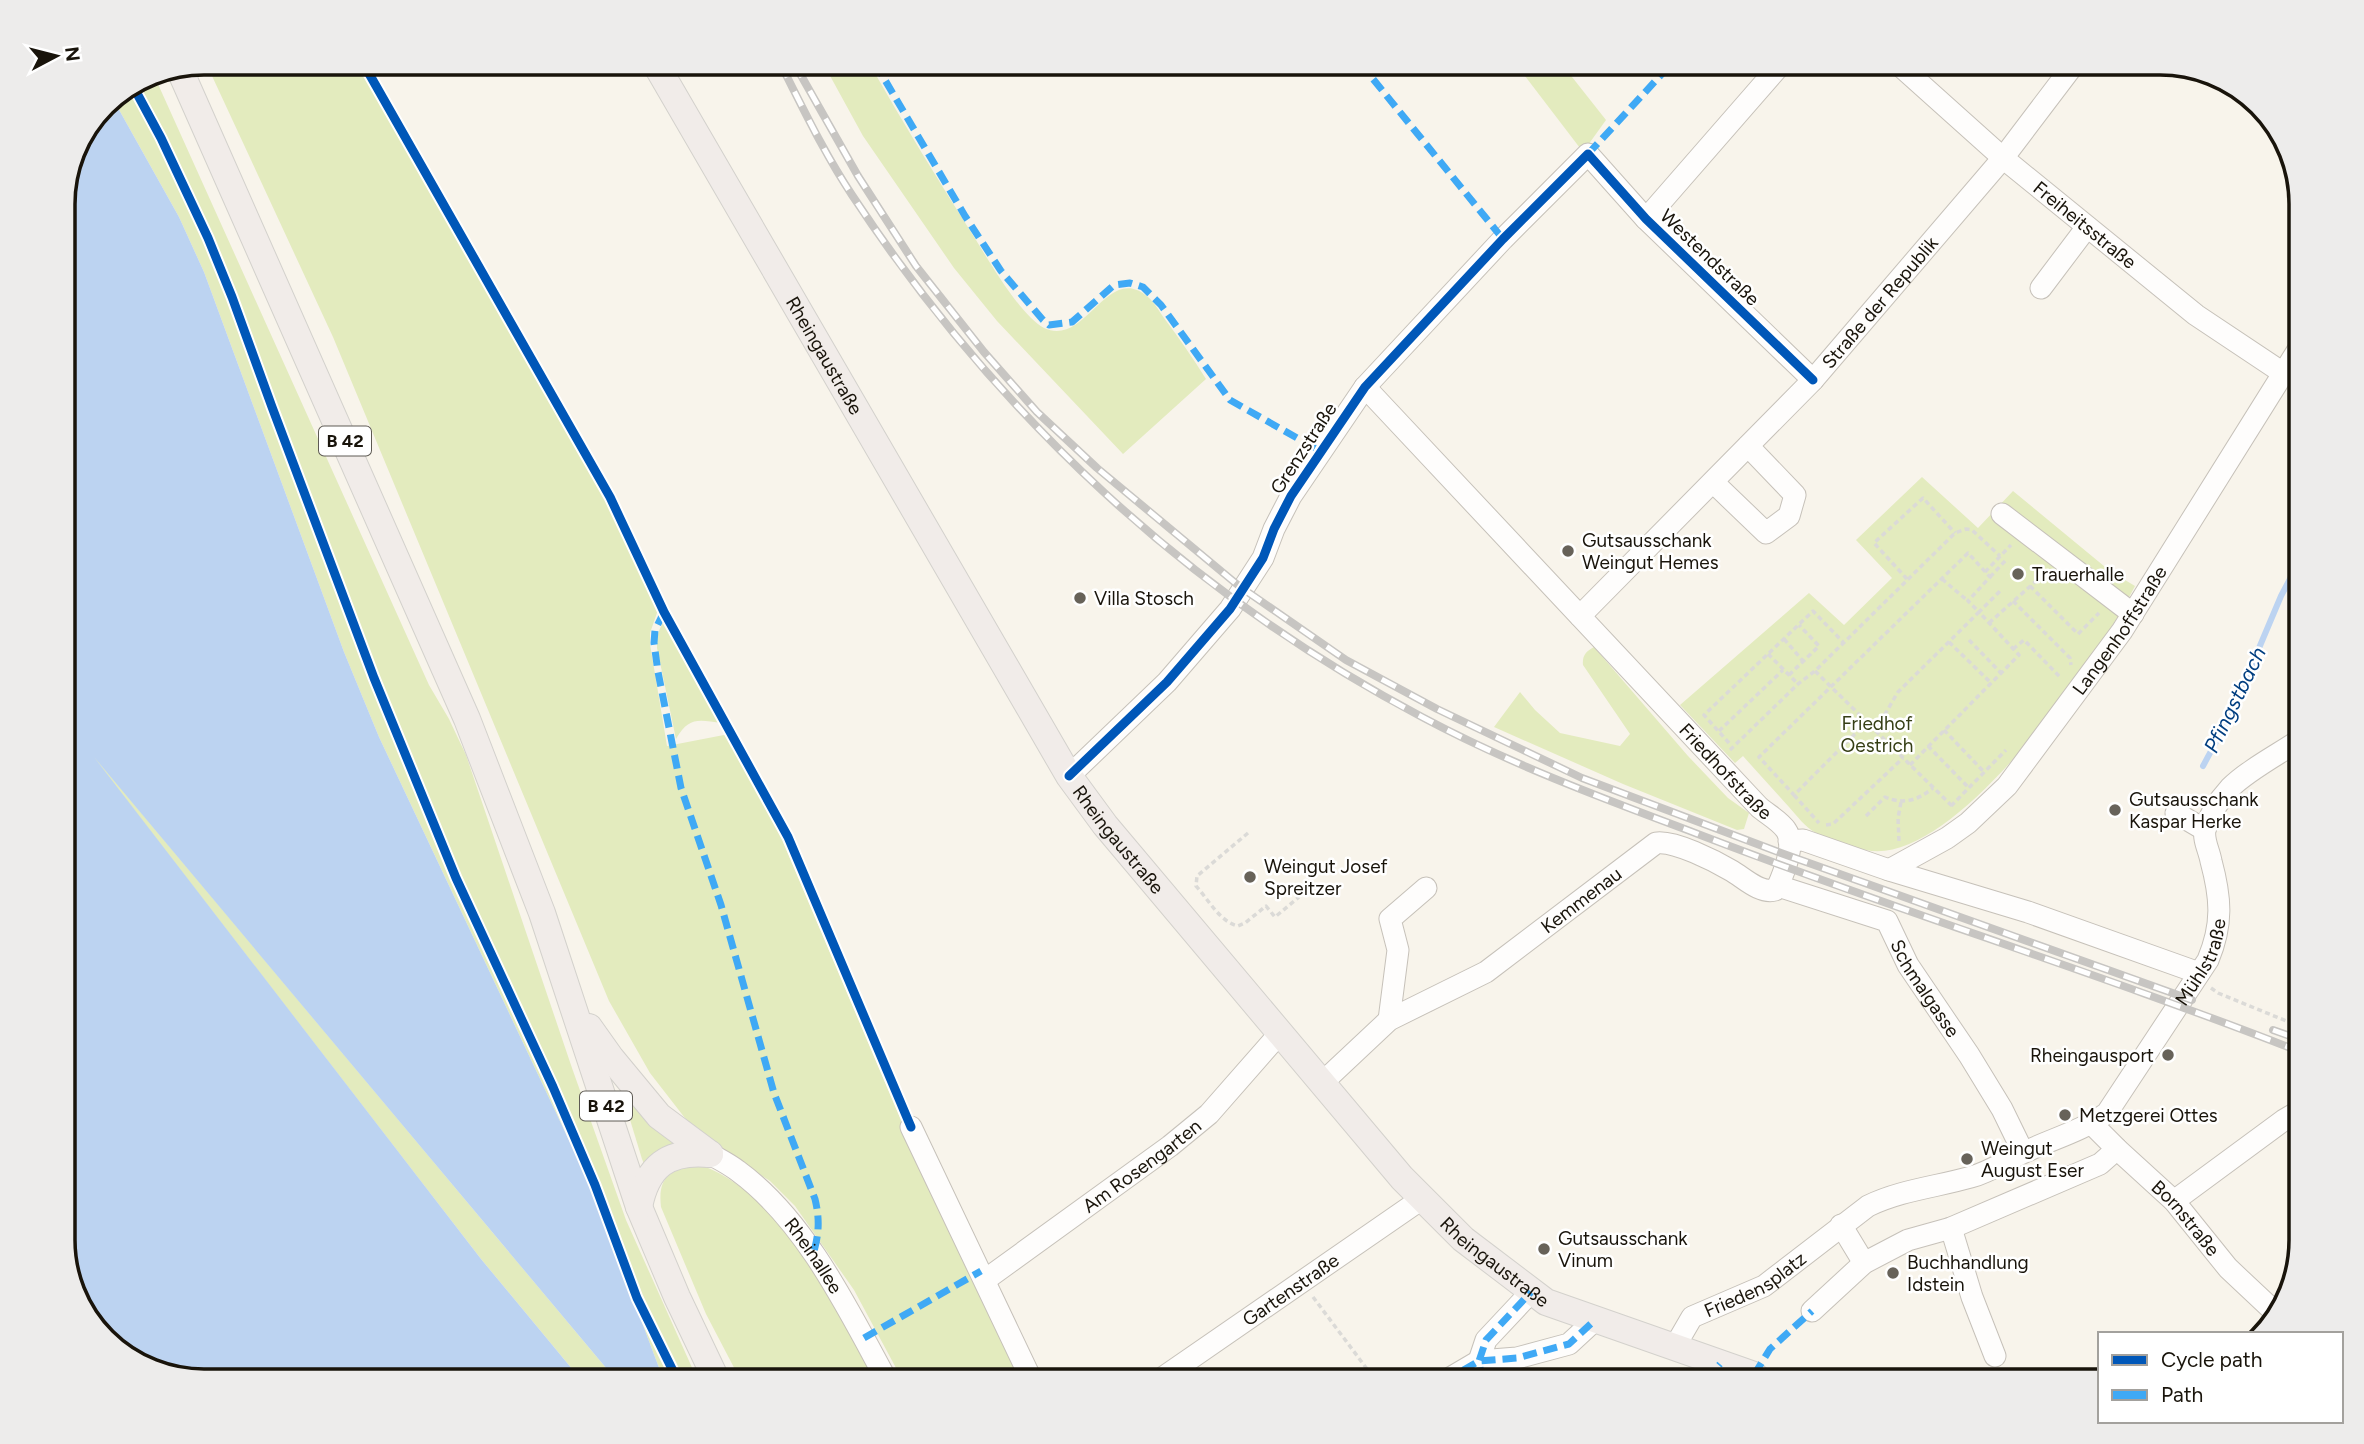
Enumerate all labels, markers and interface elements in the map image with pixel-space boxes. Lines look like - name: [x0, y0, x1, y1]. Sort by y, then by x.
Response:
- north arrow: [21, 21, 91, 91]
- text: N: [60, 45, 85, 63]
- street label: Freiheitsstraße: [2028, 176, 2141, 274]
- street label: Westendstraße: [1655, 204, 1764, 311]
- street label: Straße der Republik: [1817, 231, 1943, 373]
- street label: Rheingaustraße: [781, 292, 868, 419]
- street label: Grenzstraße: [1265, 398, 1341, 498]
- road number: B 42: [319, 426, 371, 456]
- place label: Gutsausschank Weingut Hemes: [1582, 529, 1719, 574]
- marker: Gutsausschank Weingut Hemes: [1560, 543, 1576, 559]
- street label: Langenhoffstraße: [2068, 562, 2172, 700]
- place label: Trauerhalle: [2032, 563, 2124, 586]
- marker: Trauerhalle: [2010, 566, 2026, 582]
- place label: Villa Stosch: [1094, 587, 1194, 610]
- marker: Villa Stosch: [1072, 590, 1088, 606]
- water label: Pfingstbach: [2198, 643, 2271, 757]
- park label: Friedhof Oestrich: [1841, 712, 1913, 757]
- street label: Friedhofstraße: [1674, 718, 1776, 825]
- street label: Rheingaustraße: [1068, 781, 1169, 899]
- place label: Gutsausschank Kaspar Herke: [2129, 788, 2259, 833]
- marker: Gutsausschank Kaspar Herke: [2107, 802, 2123, 818]
- place label: Weingut Josef Spreitzer: [1264, 855, 1388, 900]
- street label: Kemmenau: [1536, 862, 1626, 938]
- marker: Weingut Josef Spreitzer: [1242, 869, 1258, 885]
- street label: Mühlstraße: [2170, 917, 2231, 1010]
- street label: Schmalgasse: [1886, 936, 1965, 1042]
- place label: Rheingausport: [2030, 1044, 2154, 1067]
- marker: Rheingausport: [2160, 1047, 2176, 1063]
- road number: B 42: [580, 1092, 632, 1120]
- place label: Metzgerei Ottes: [2079, 1104, 2218, 1127]
- marker: Metzgerei Ottes: [2057, 1107, 2073, 1123]
- street label: Am Rosengarten: [1078, 1114, 1206, 1218]
- place label: Weingut August Eser: [1981, 1137, 2084, 1182]
- marker: Weingut August Eser: [1959, 1151, 1975, 1167]
- street label: Bornstraße: [2147, 1175, 2225, 1261]
- street label: Rheingaustraße: [1435, 1212, 1554, 1312]
- street label: Rheinallee: [779, 1213, 847, 1298]
- place label: Gutsausschank Vinum: [1558, 1227, 1688, 1272]
- marker: Gutsausschank Vinum: [1536, 1241, 1552, 1257]
- street label: Friedensplatz: [1701, 1247, 1811, 1322]
- street label: Gartenstraße: [1238, 1249, 1343, 1331]
- place label: Buchhandlung Idstein: [1907, 1251, 2029, 1296]
- marker: Buchhandlung Idstein: [1885, 1265, 1901, 1281]
- legend: [2098, 1332, 2343, 1423]
- text: Cycle path: [2161, 1347, 2262, 1372]
- text: Path: [2161, 1382, 2203, 1407]

